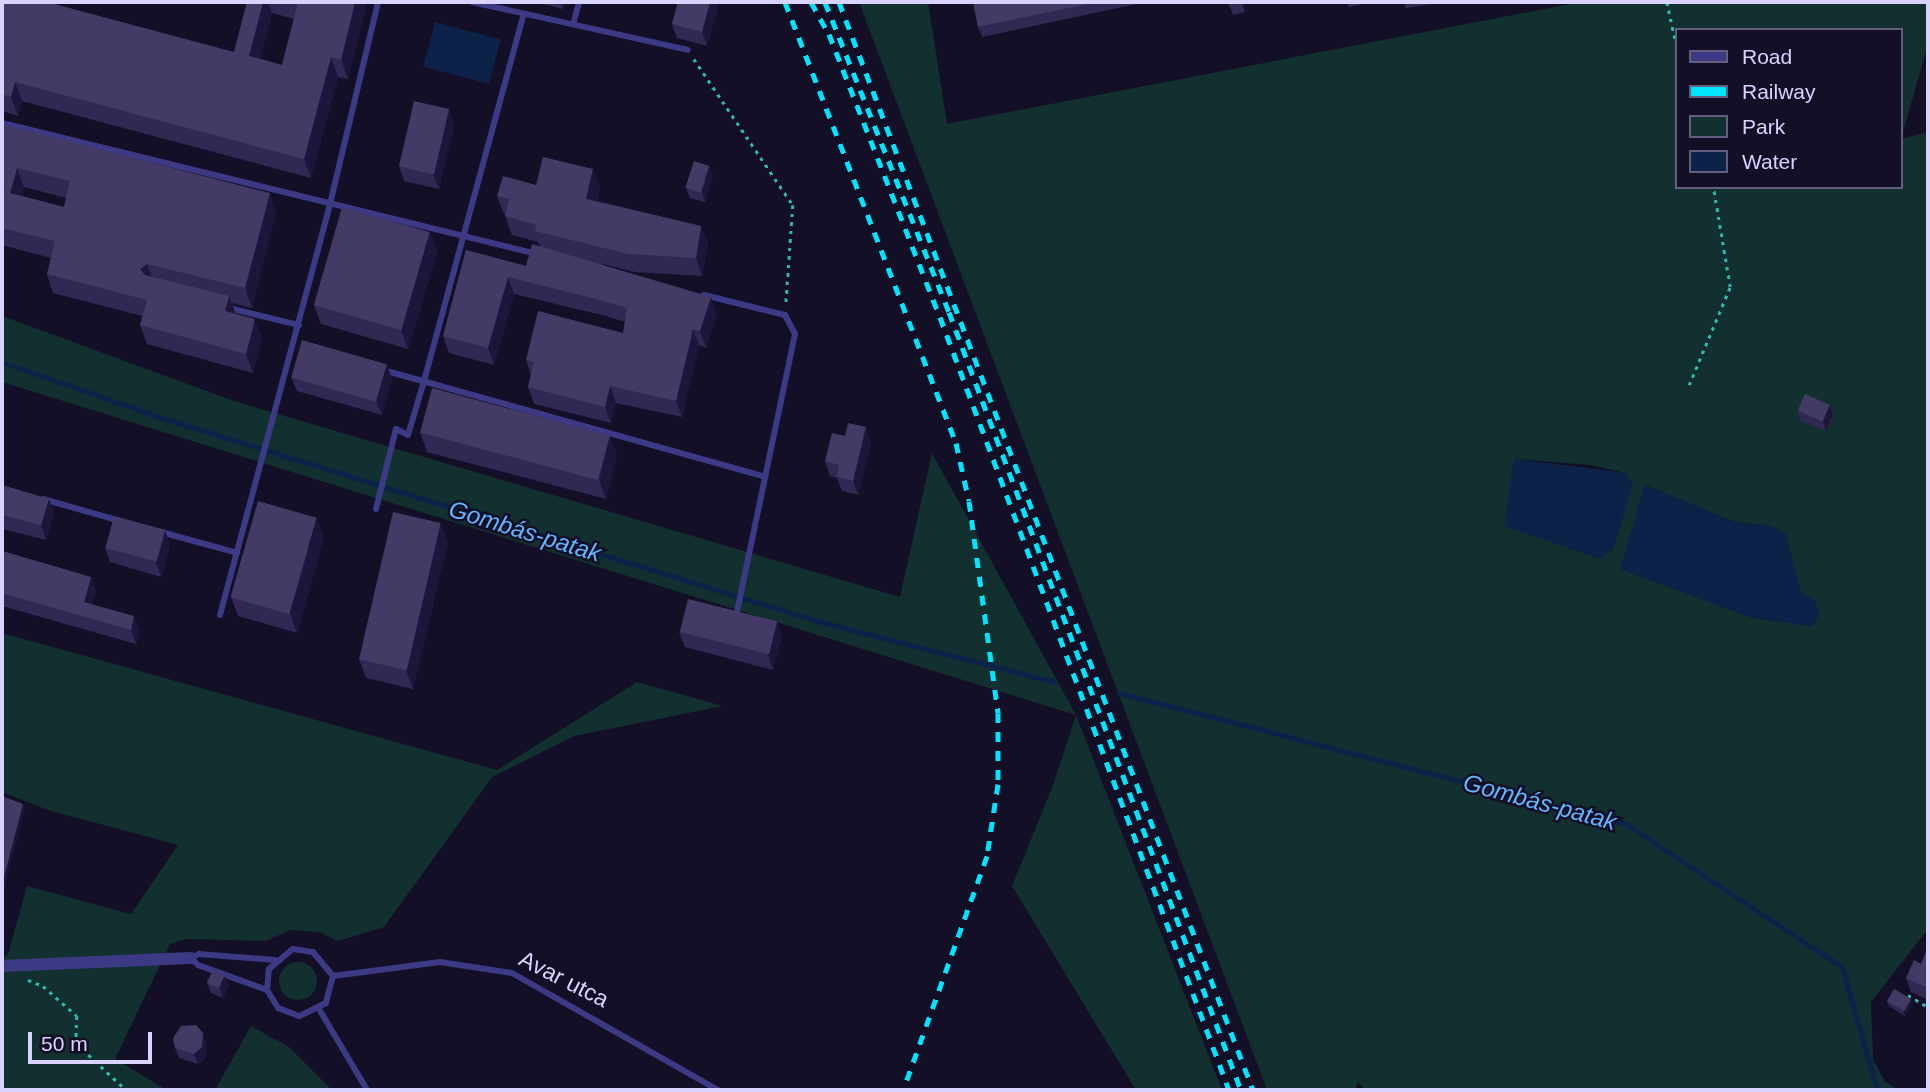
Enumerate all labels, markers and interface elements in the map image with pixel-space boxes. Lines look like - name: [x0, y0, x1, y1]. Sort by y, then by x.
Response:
- legend: [1674, 28, 1902, 189]
- text: Road: [1742, 45, 1792, 68]
- text: Railway: [1742, 80, 1816, 103]
- text: Park: [1742, 115, 1785, 138]
- text: Water: [1742, 150, 1797, 173]
- water label: Gombás-patak: [446, 494, 604, 568]
- water label: Gombás-patak: [1460, 768, 1620, 836]
- street label: Avar utca: [515, 945, 613, 1013]
- scale bar: [32, 1018, 156, 1062]
- text: 50 m: [41, 1032, 88, 1055]

